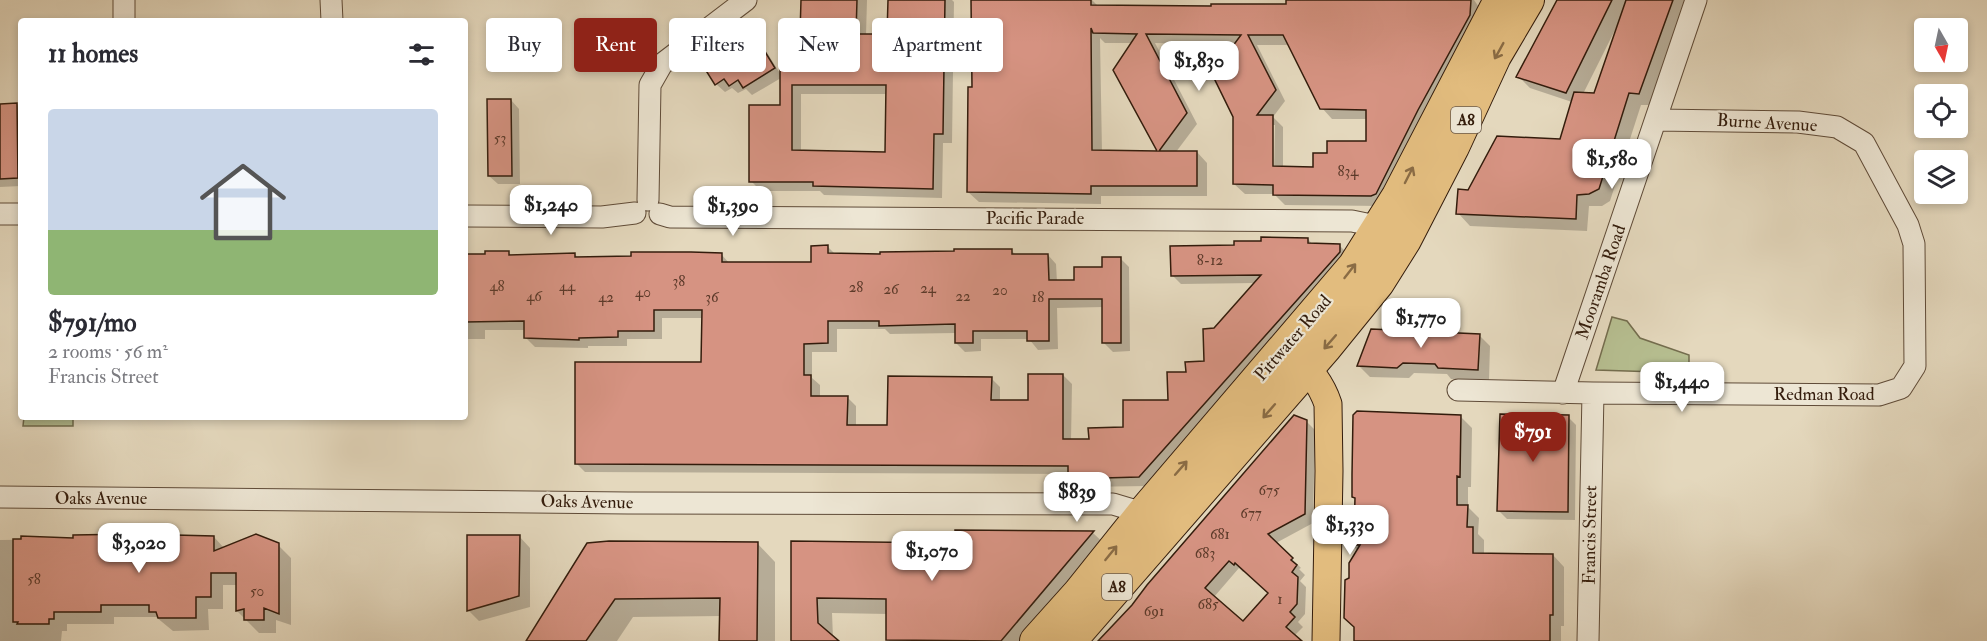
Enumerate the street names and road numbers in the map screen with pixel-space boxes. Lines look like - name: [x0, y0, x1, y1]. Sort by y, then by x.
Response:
- road number: A8: [1451, 107, 1481, 133]
- street label: Burne Avenue: [1716, 109, 1818, 137]
- street label: Pacific Parade: [986, 207, 1085, 230]
- street label: Mooramba Road: [1571, 221, 1631, 342]
- street label: Pittwater Road: [1249, 290, 1337, 386]
- street label: Redman Road: [1773, 383, 1875, 406]
- street label: Francis Street: [1578, 485, 1602, 585]
- street label: Oaks Avenue: [55, 487, 148, 510]
- street label: Oaks Avenue: [541, 490, 634, 514]
- road number: A8: [1102, 574, 1132, 600]

